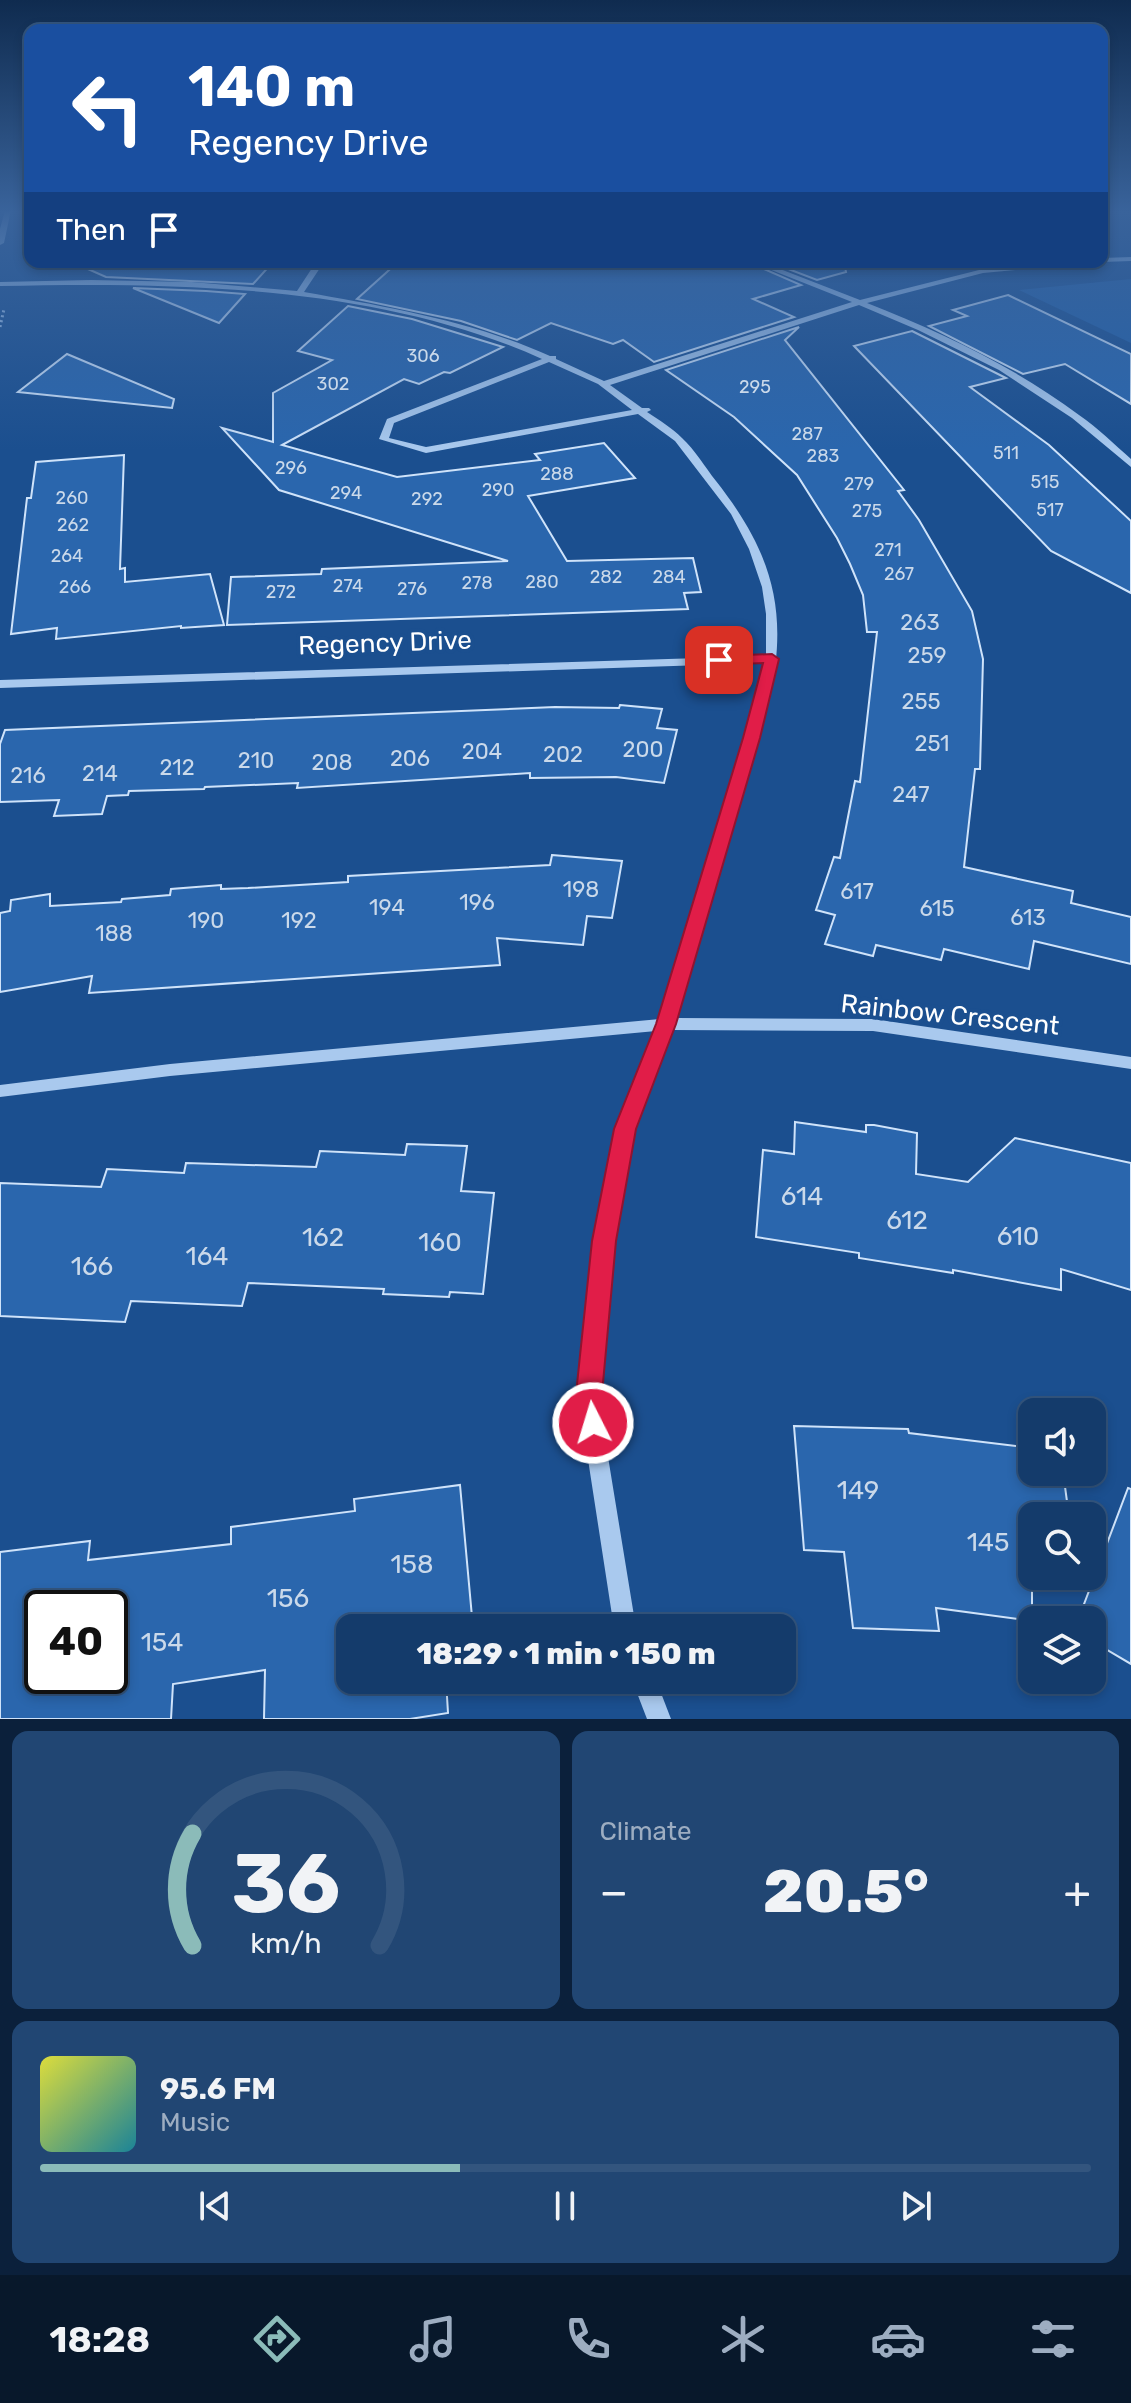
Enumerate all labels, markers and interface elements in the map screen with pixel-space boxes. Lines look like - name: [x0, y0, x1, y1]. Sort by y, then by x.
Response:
- text: 140 m: [188, 54, 355, 120]
- icon: left: [56, 56, 160, 160]
- text: Regency Drive: [188, 121, 429, 164]
- icon: arrive: [142, 208, 186, 252]
- text: Then: [56, 212, 126, 248]
- house number: 306: [406, 345, 440, 367]
- house number: 302: [317, 373, 349, 395]
- house number: 295: [739, 376, 771, 398]
- house number: 287: [791, 423, 823, 445]
- house number: 511: [993, 442, 1019, 464]
- house number: 283: [807, 445, 839, 467]
- house number: 296: [275, 457, 307, 479]
- house number: 288: [540, 463, 574, 485]
- house number: 515: [1031, 471, 1059, 493]
- house number: 279: [844, 473, 874, 495]
- house number: 290: [482, 479, 514, 501]
- house number: 294: [330, 482, 362, 504]
- house number: 260: [56, 487, 88, 509]
- house number: 292: [411, 488, 443, 510]
- house number: 517: [1036, 499, 1064, 521]
- house number: 275: [852, 500, 882, 522]
- house number: 262: [57, 514, 89, 536]
- house number: 271: [874, 539, 902, 561]
- house number: 264: [51, 545, 83, 567]
- house number: 267: [884, 563, 914, 585]
- house number: 282: [590, 566, 622, 588]
- house number: 284: [652, 566, 686, 588]
- house number: 280: [525, 571, 559, 593]
- house number: 278: [461, 572, 493, 594]
- house number: 274: [333, 575, 363, 597]
- house number: 266: [59, 576, 91, 598]
- house number: 276: [397, 578, 427, 600]
- house number: 272: [266, 581, 296, 603]
- house number: 263: [900, 609, 940, 636]
- street label: Regency Drive: [298, 624, 472, 662]
- pin: [685, 626, 753, 694]
- icon: arrive: [697, 638, 741, 682]
- house number: 259: [907, 642, 947, 669]
- house number: 255: [901, 688, 941, 715]
- house number: 251: [914, 730, 950, 757]
- house number: 200: [623, 736, 663, 763]
- house number: 204: [462, 738, 502, 765]
- house number: 202: [543, 741, 583, 768]
- house number: 206: [390, 745, 430, 772]
- house number: 210: [238, 747, 274, 774]
- house number: 208: [312, 749, 352, 776]
- house number: 212: [159, 754, 195, 781]
- house number: 214: [82, 760, 118, 787]
- house number: 216: [10, 762, 46, 789]
- house number: 247: [892, 781, 930, 808]
- house number: 198: [563, 876, 599, 903]
- house number: 617: [840, 878, 874, 905]
- house number: 196: [459, 889, 495, 916]
- house number: 194: [369, 894, 405, 921]
- house number: 615: [919, 895, 955, 922]
- house number: 613: [1010, 904, 1046, 931]
- house number: 190: [188, 907, 224, 934]
- house number: 192: [281, 907, 317, 934]
- house number: 188: [95, 920, 133, 947]
- street label: Rainbow Crescent: [839, 988, 1061, 1042]
- house number: 614: [781, 1181, 823, 1212]
- house number: 612: [886, 1205, 928, 1236]
- house number: 610: [997, 1221, 1039, 1252]
- house number: 162: [302, 1222, 344, 1253]
- house number: 160: [418, 1227, 462, 1258]
- house number: 164: [186, 1241, 228, 1272]
- house number: 166: [71, 1251, 113, 1282]
- position arrow: [551, 1381, 635, 1465]
- map controls: [1018, 1398, 1106, 1694]
- button: sound: [1018, 1398, 1106, 1486]
- house number: 149: [837, 1475, 879, 1506]
- button: search: [1018, 1502, 1106, 1590]
- house number: 145: [967, 1527, 1009, 1558]
- house number: 158: [390, 1549, 434, 1580]
- house number: 156: [267, 1583, 309, 1614]
- speed limit sign: 40: [24, 1590, 128, 1694]
- button: layers: [1018, 1606, 1106, 1694]
- house number: 154: [141, 1627, 183, 1658]
- text: 18:29 · 1 min · 150 m: [417, 1636, 715, 1672]
- text: Climate: [600, 1816, 692, 1847]
- text: 36: [231, 1834, 340, 1933]
- text: 20.5°: [763, 1856, 929, 1927]
- text: −: [600, 1866, 628, 1918]
- text: +: [1064, 1866, 1091, 1918]
- text: km/h: [250, 1926, 321, 1960]
- text: 95.6 FM: [160, 2071, 276, 2107]
- text: Music: [160, 2107, 230, 2138]
- icon: previous: [193, 2184, 237, 2228]
- icon: pause: [543, 2184, 587, 2228]
- icon: next: [894, 2184, 938, 2228]
- icon: directions: [249, 2311, 305, 2367]
- icon: music: [405, 2311, 461, 2367]
- icon: phone: [560, 2311, 616, 2367]
- icon: climate: [715, 2311, 771, 2367]
- icon: car: [870, 2311, 926, 2367]
- icon: filters: [1025, 2311, 1081, 2367]
- text: 18:28: [50, 2318, 150, 2361]

